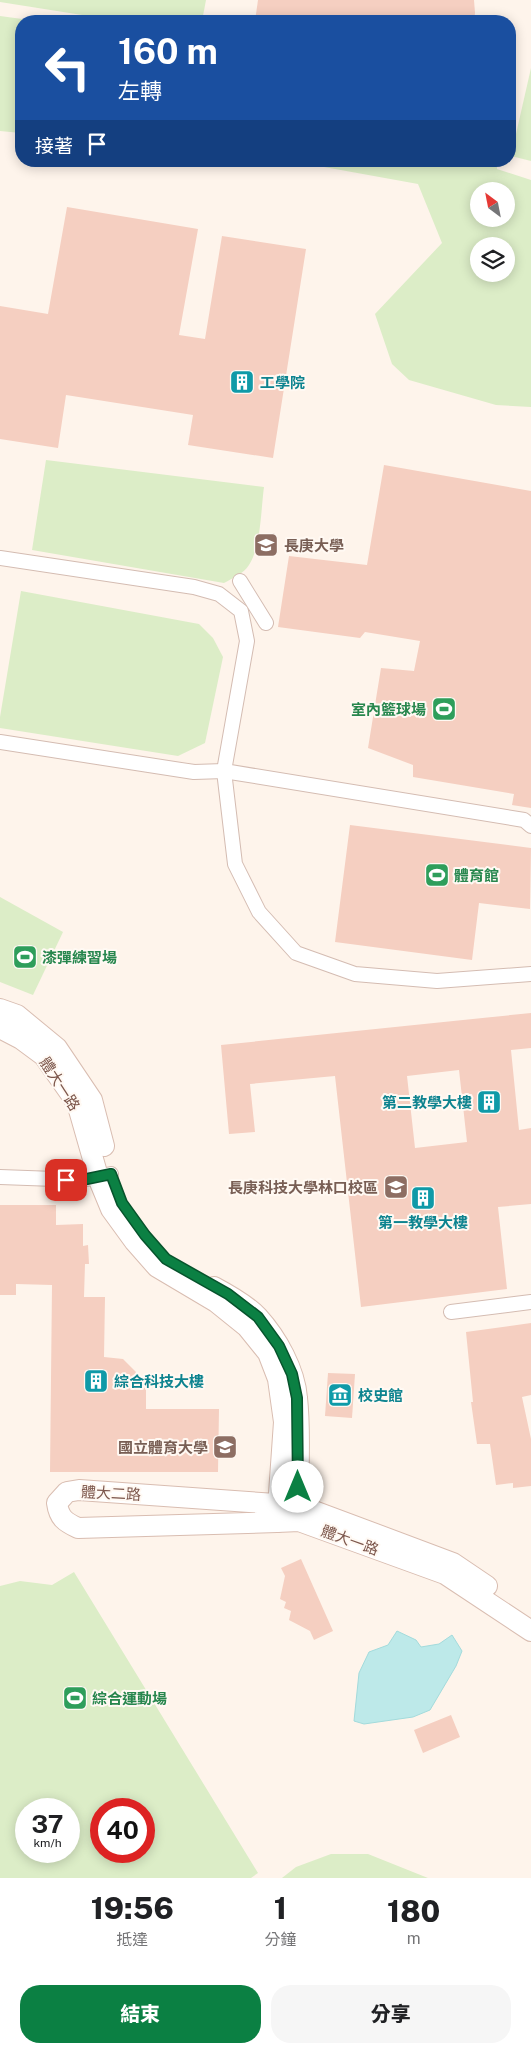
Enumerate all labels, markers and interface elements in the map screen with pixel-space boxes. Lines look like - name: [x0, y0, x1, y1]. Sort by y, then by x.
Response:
- text: 160 m: [118, 31, 218, 72]
- icon: left: [35, 35, 100, 100]
- text: 左轉: [118, 78, 162, 104]
- icon: arrive: [83, 130, 111, 158]
- text: 接著: [35, 135, 73, 157]
- north arrow: [470, 182, 515, 228]
- map controls: [470, 182, 515, 282]
- button: layers: [470, 237, 515, 282]
- building icon: 工學院: [229, 369, 255, 395]
- place label: 工學院: [260, 374, 305, 391]
- school or university icon: 長庚大學: [253, 532, 279, 558]
- place label: 長庚大學: [284, 537, 344, 554]
- sports icon: 室內籃球場: [431, 696, 457, 722]
- place label: 室內籃球場: [351, 701, 426, 718]
- sports icon: 體育館: [424, 862, 450, 888]
- place label: 體育館: [454, 867, 499, 884]
- sports icon: 漆彈練習場: [12, 944, 38, 970]
- place label: 漆彈練習場: [42, 949, 117, 966]
- street label: 體大一路: [37, 1054, 83, 1114]
- building icon: 第二教學大樓: [476, 1089, 502, 1115]
- place label: 第二教學大樓: [382, 1094, 472, 1111]
- pin: [45, 1159, 87, 1201]
- icon: arrive: [52, 1166, 80, 1194]
- school or university icon: 長庚科技大學林口校區: [383, 1174, 409, 1200]
- place label: 長庚科技大學林口校區: [228, 1179, 378, 1196]
- building icon: 第一教學大樓: [410, 1185, 436, 1211]
- place label: 第一教學大樓: [378, 1214, 468, 1231]
- building icon: 綜合科技大樓: [83, 1368, 109, 1394]
- place label: 綜合科技大樓: [114, 1373, 204, 1390]
- museum icon: 校史館: [327, 1382, 353, 1408]
- place label: 校史館: [358, 1387, 403, 1404]
- school or university icon: 國立體育大學: [212, 1434, 238, 1460]
- place label: 國立體育大學: [118, 1439, 208, 1456]
- position arrow: [271, 1460, 323, 1512]
- street label: 體大二路: [81, 1483, 141, 1503]
- street label: 體大一路: [319, 1522, 381, 1558]
- sports icon: 綜合運動場: [62, 1685, 88, 1711]
- place label: 綜合運動場: [92, 1690, 167, 1707]
- speed limit sign: 40: [90, 1798, 155, 1863]
- text: 37: [32, 1809, 63, 1839]
- text: km/h: [33, 1836, 62, 1850]
- text: 19:56: [91, 1890, 174, 1926]
- text: 1: [274, 1890, 287, 1926]
- text: 180: [387, 1893, 440, 1929]
- text: m: [407, 1929, 421, 1948]
- text: 抵達: [116, 1930, 148, 1949]
- text: 分鐘: [264, 1930, 296, 1949]
- button: 結束: [20, 1985, 261, 2043]
- button: 分享: [271, 1985, 511, 2043]

